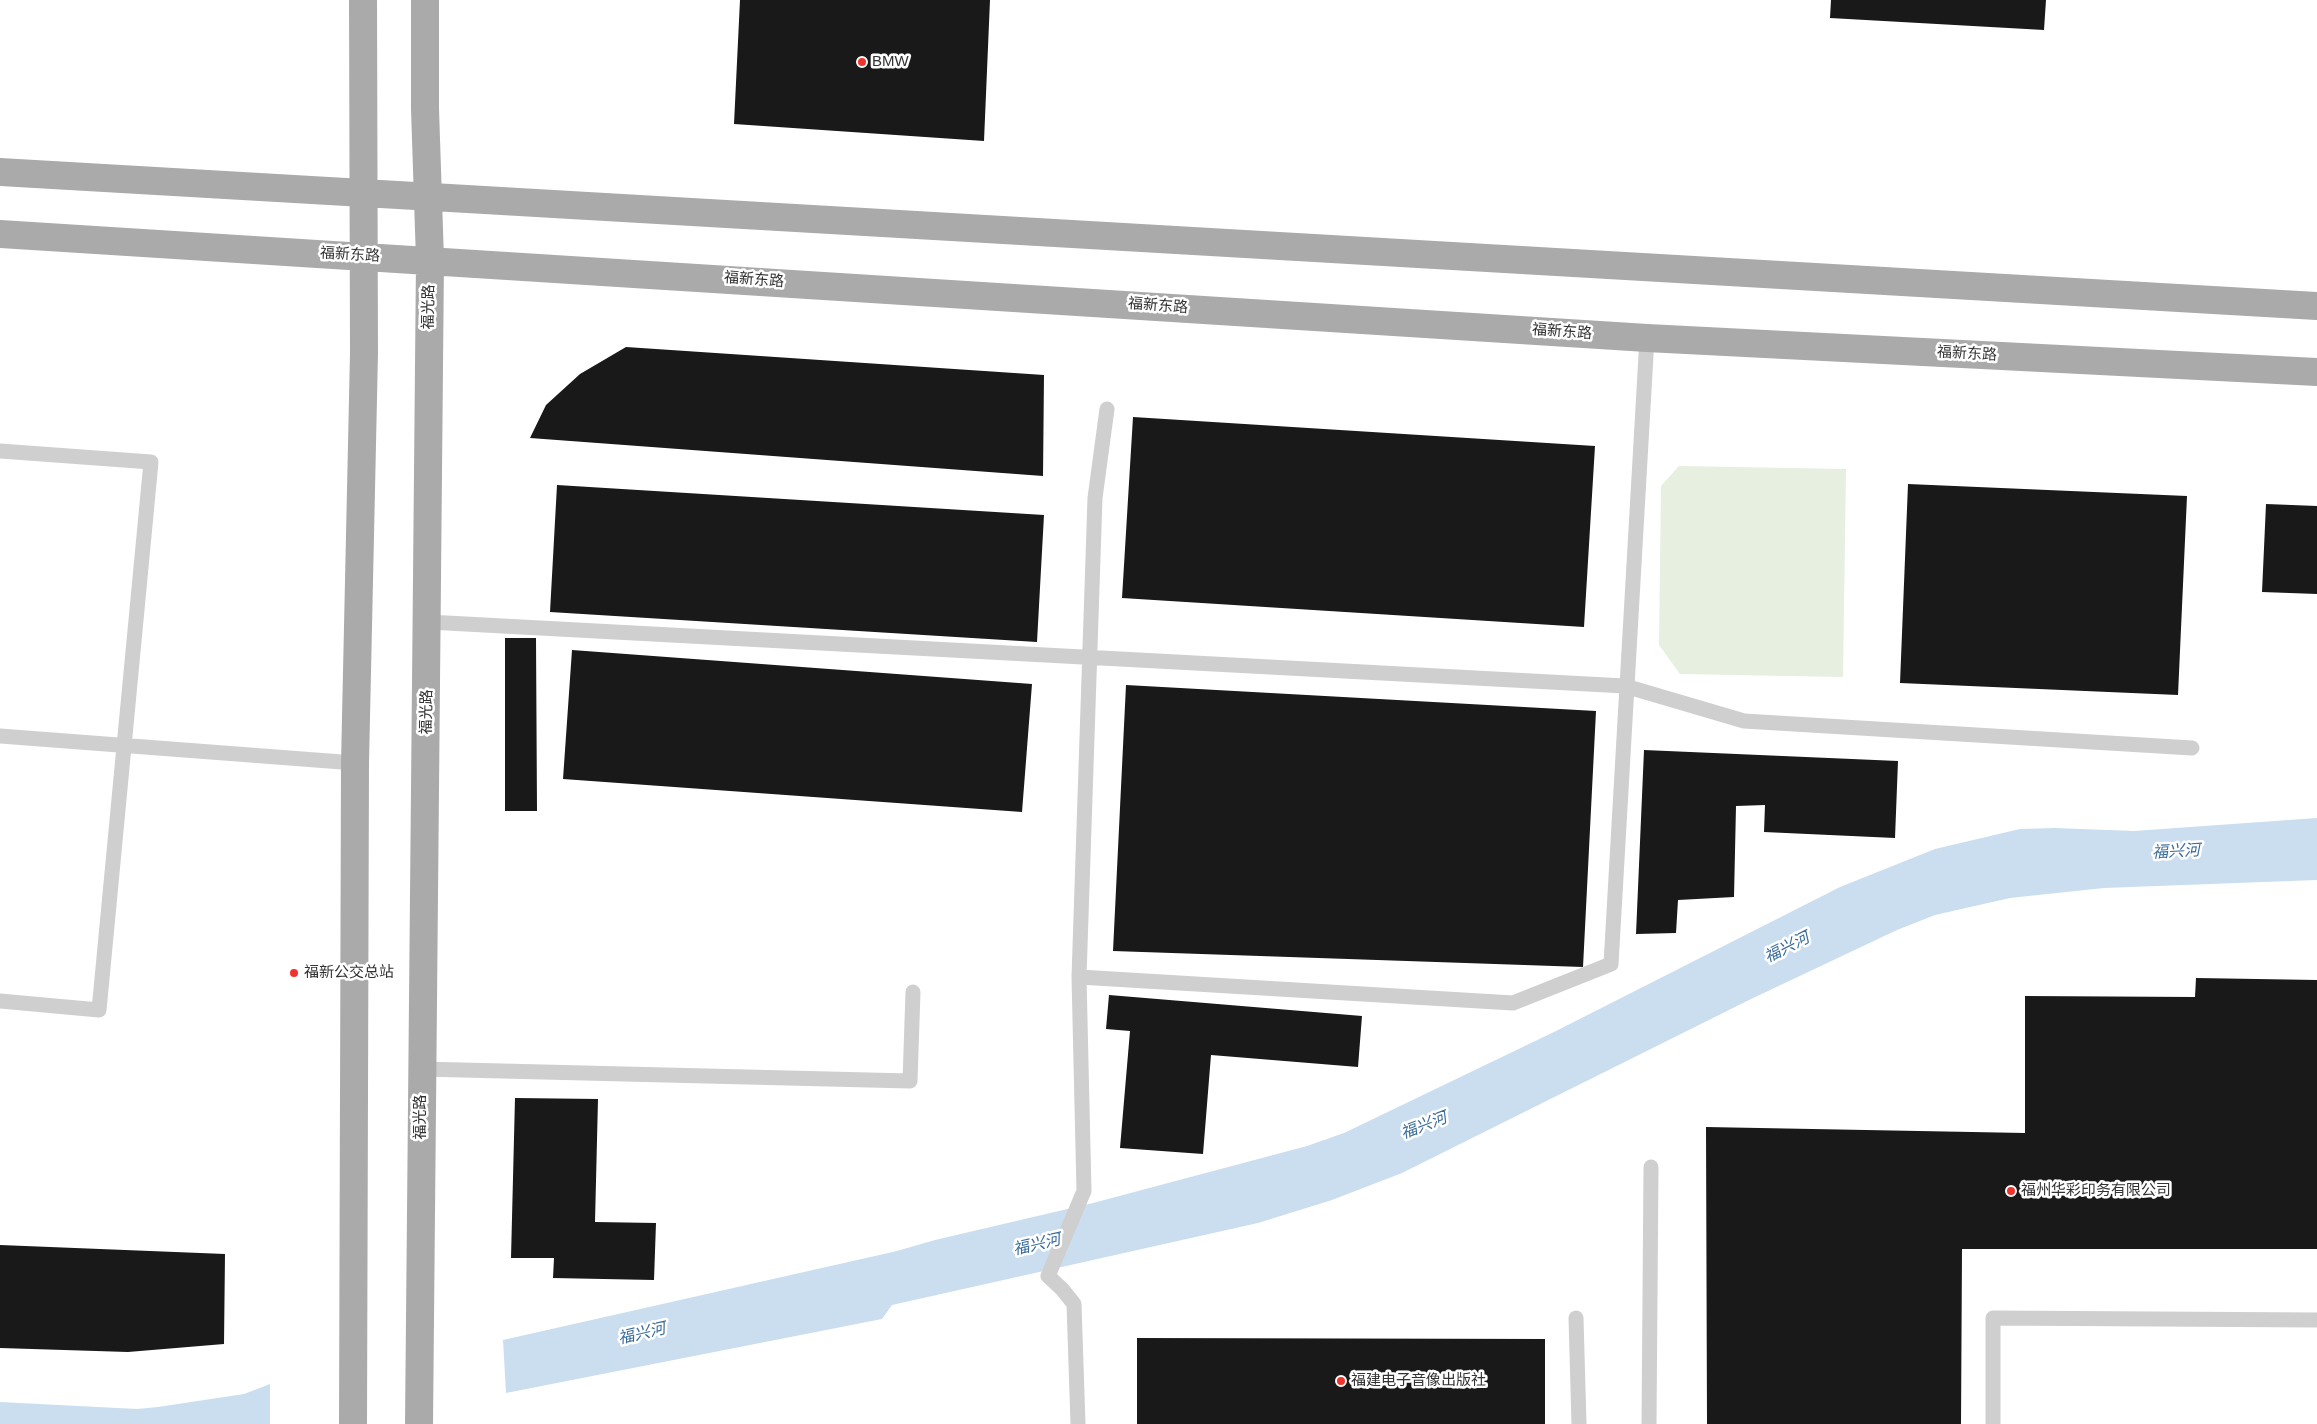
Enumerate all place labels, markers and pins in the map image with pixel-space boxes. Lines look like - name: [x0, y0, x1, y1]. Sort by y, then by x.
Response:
- place label: BMW: [872, 53, 909, 71]
- marker: BMW: [856, 56, 868, 68]
- place label: 福新公交总站: [304, 964, 394, 982]
- marker: 福新公交总站: [288, 967, 300, 979]
- place label: 福州华彩印务有限公司: [2021, 1182, 2171, 1200]
- marker: 福州华彩印务有限公司: [2005, 1185, 2017, 1197]
- place label: 福建电子音像出版社: [1351, 1372, 1486, 1390]
- marker: 福建电子音像出版社: [1335, 1375, 1347, 1387]

